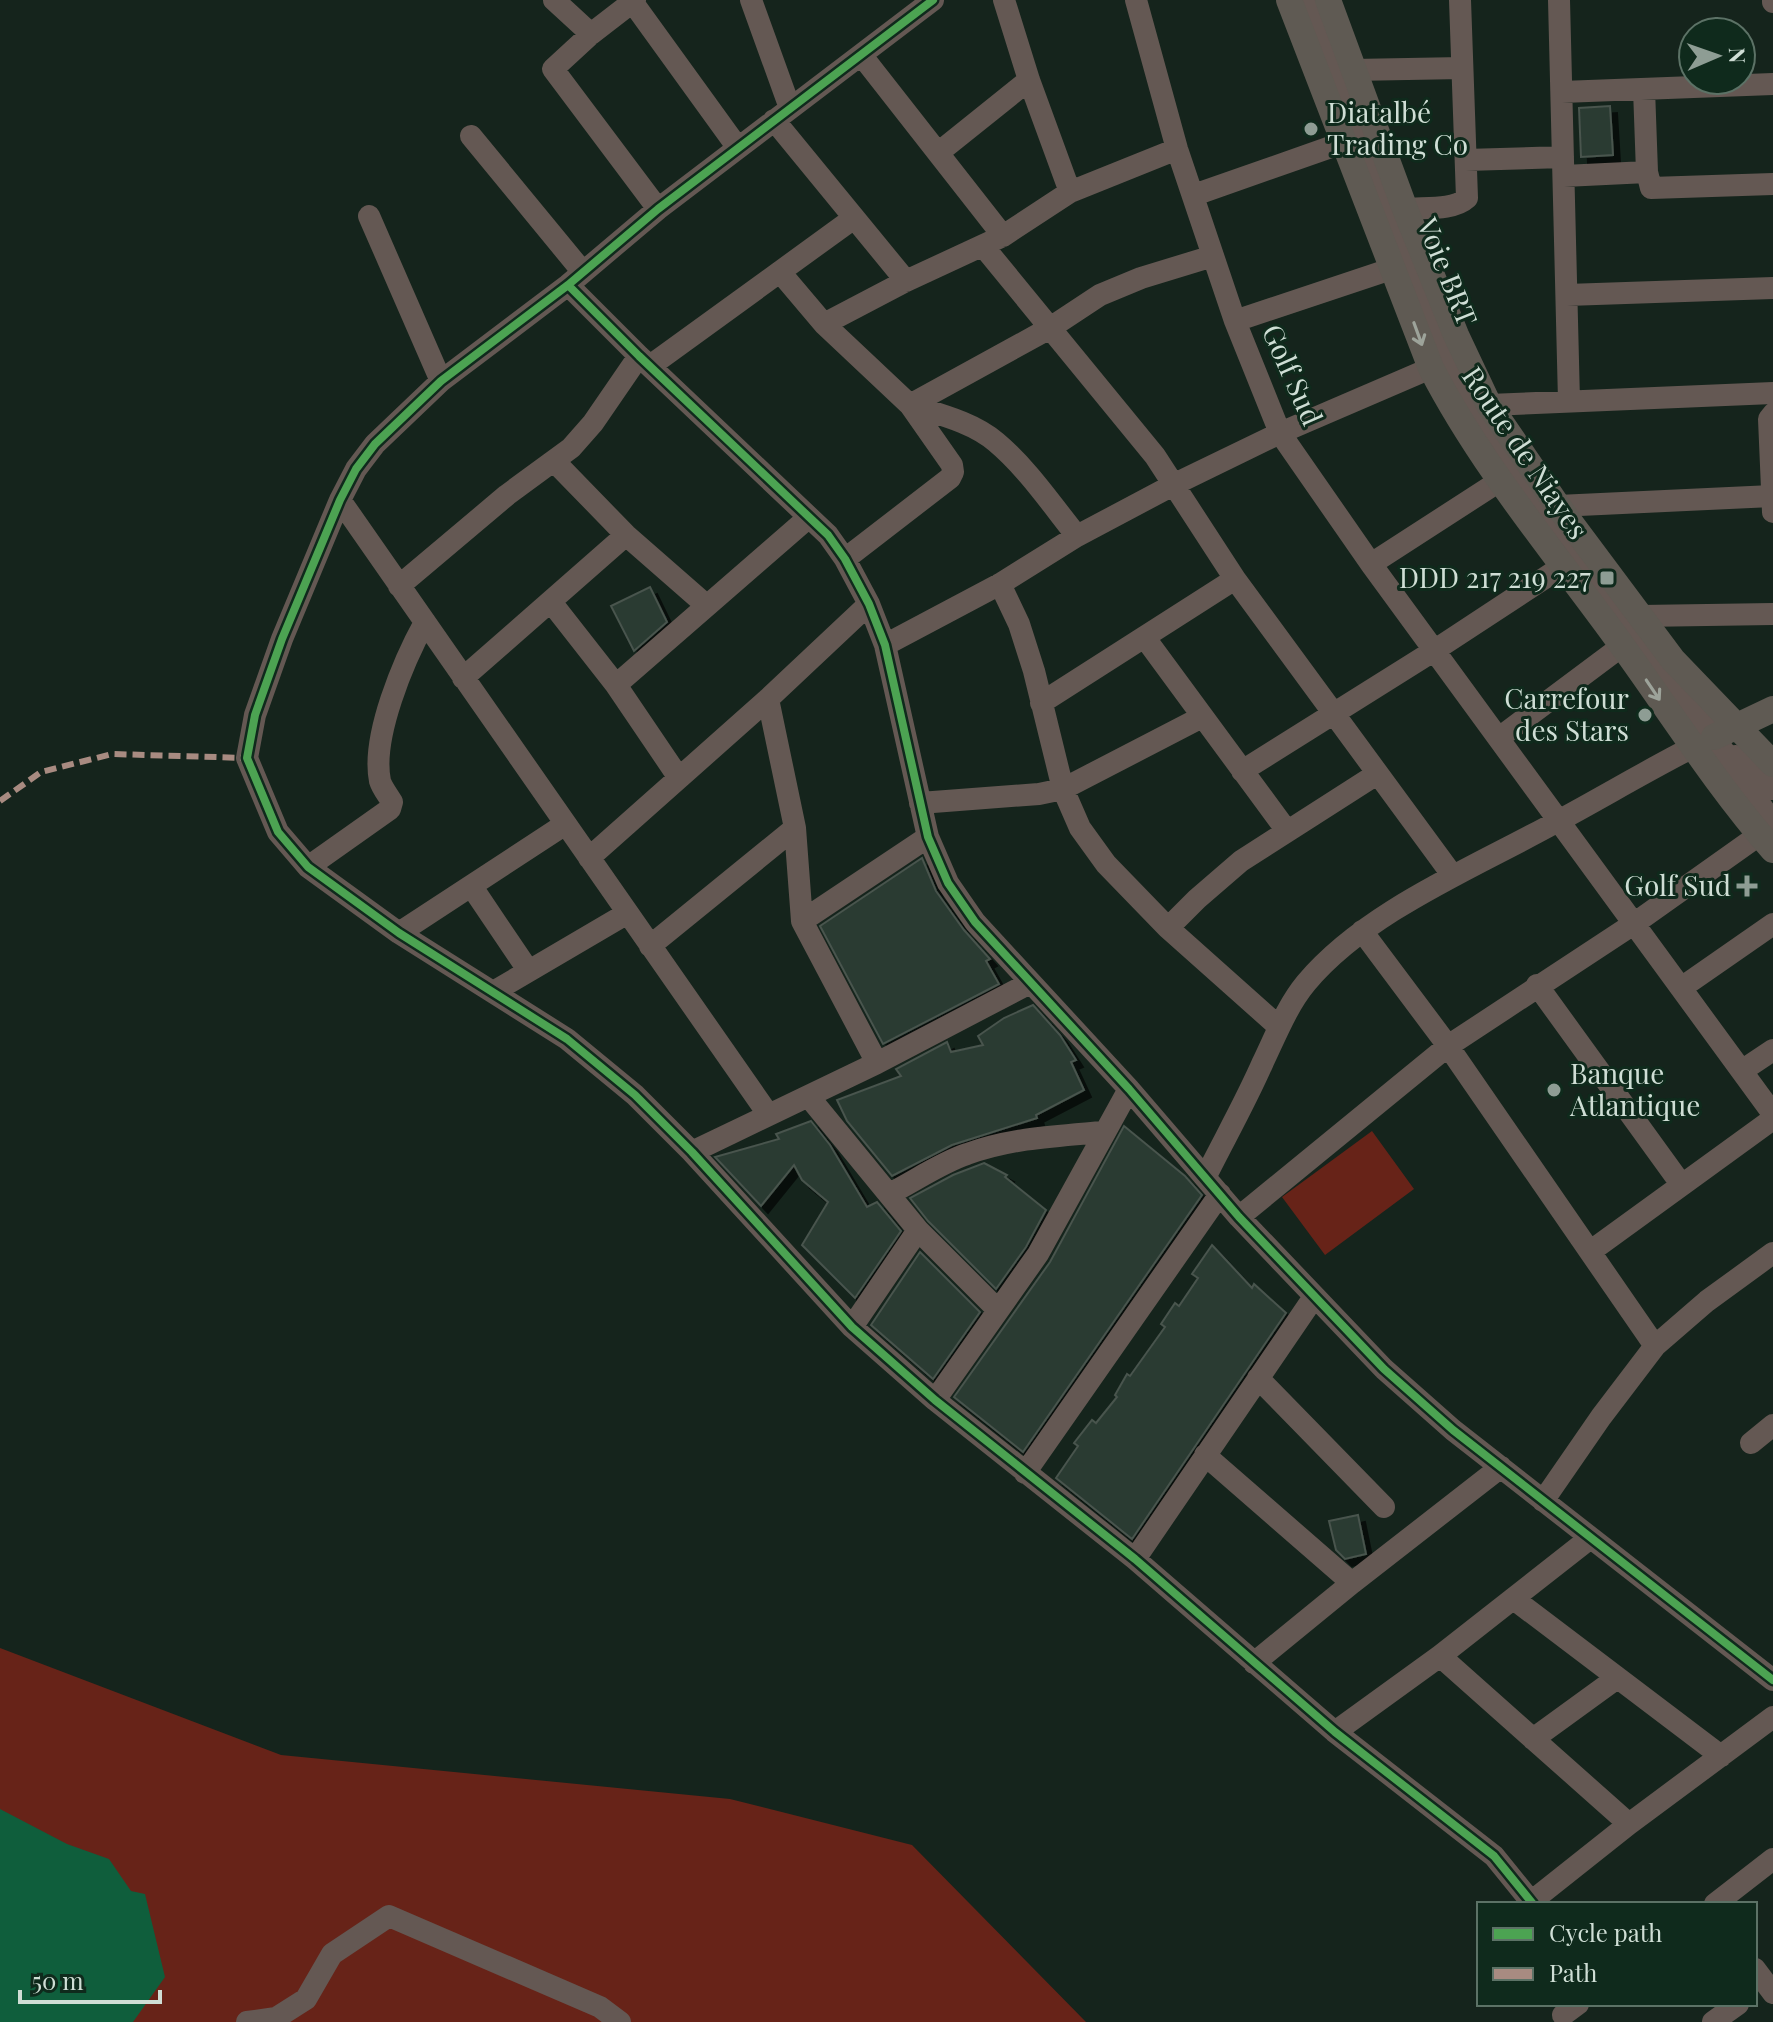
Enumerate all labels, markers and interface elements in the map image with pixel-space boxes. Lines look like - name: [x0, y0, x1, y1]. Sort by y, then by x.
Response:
- north arrow: [1677, 16, 1757, 96]
- text: N: [1723, 47, 1753, 64]
- place label: Diatalbé Trading Co: [1327, 93, 1468, 162]
- marker: Diatalbé Trading Co: [1302, 120, 1320, 138]
- street label: Voie BRT: [1410, 211, 1487, 331]
- street label: Golf Sud: [1255, 318, 1332, 431]
- one-way arrow: [1412, 321, 1426, 346]
- street label: Route de Niayes: [1455, 359, 1598, 545]
- place label: DDD 217 219 227: [1399, 558, 1592, 595]
- marker: DDD 217 219 227: [1598, 569, 1616, 587]
- place label: Carrefour des Stars: [1504, 679, 1630, 748]
- one-way arrow: [1645, 679, 1661, 701]
- marker: Carrefour des Stars: [1636, 706, 1654, 724]
- place label: Golf Sud: [1624, 866, 1731, 903]
- marker: Golf Sud: [1738, 877, 1756, 895]
- place label: Banque Atlantique: [1569, 1054, 1701, 1123]
- marker: Banque Atlantique: [1545, 1081, 1563, 1099]
- legend: [1477, 1902, 1757, 2006]
- text: Cycle path: [1549, 1916, 1662, 1948]
- scale bar: [20, 1954, 160, 2004]
- text: Path: [1549, 1956, 1597, 1988]
- text: 50 m: [32, 1964, 84, 1996]

